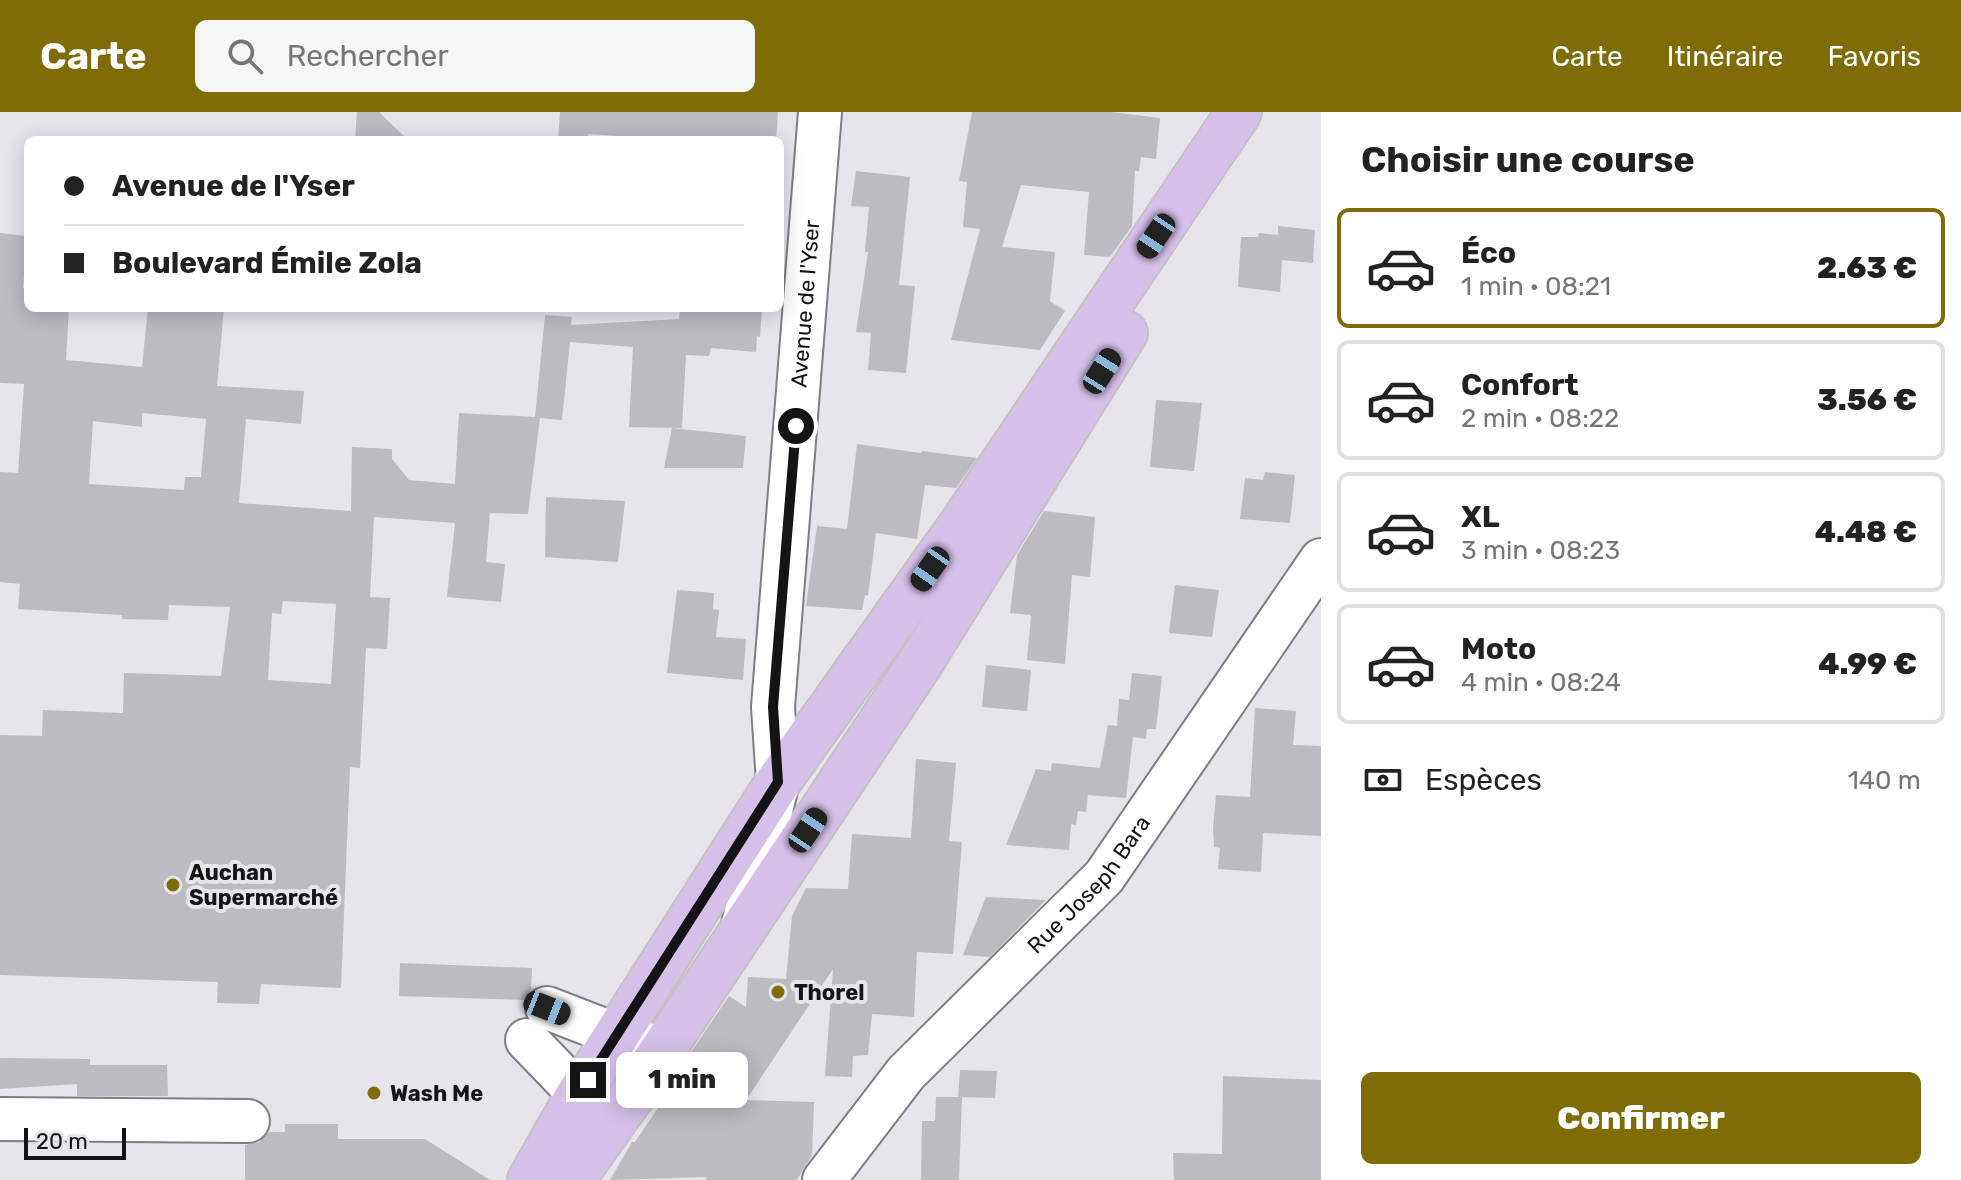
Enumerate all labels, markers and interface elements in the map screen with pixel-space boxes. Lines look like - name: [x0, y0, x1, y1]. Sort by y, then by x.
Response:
- search box: [195, 20, 755, 92]
- text: Carte: [40, 33, 147, 79]
- icon: search: [223, 34, 267, 78]
- text: Rechercher: [287, 38, 449, 74]
- text: Carte: [1551, 40, 1623, 73]
- text: Itinéraire: [1667, 40, 1784, 73]
- text: Favoris: [1828, 40, 1921, 73]
- text: Choisir une course: [1361, 138, 1695, 181]
- text: Avenue de l'Yser: [112, 168, 355, 204]
- car: [1133, 209, 1179, 263]
- street label: Avenue de l'Yser: [785, 218, 825, 388]
- icon: car: [1365, 232, 1437, 304]
- text: Éco: [1461, 235, 1516, 271]
- text: Boulevard Émile Zola: [112, 245, 422, 281]
- text: 2.63 €: [1817, 250, 1917, 286]
- text: 1 min · 08:21: [1461, 271, 1611, 302]
- car: [1079, 344, 1125, 398]
- icon: car: [1365, 364, 1437, 436]
- text: Confort: [1461, 367, 1579, 403]
- text: 3.56 €: [1817, 382, 1917, 418]
- text: 2 min · 08:22: [1461, 403, 1619, 434]
- route start: [778, 408, 814, 444]
- icon: car: [1365, 496, 1437, 568]
- text: XL: [1461, 499, 1500, 535]
- text: 4.48 €: [1815, 514, 1917, 550]
- text: 3 min · 08:23: [1461, 535, 1620, 566]
- car: [906, 542, 954, 596]
- icon: car: [1365, 628, 1437, 700]
- text: Moto: [1461, 631, 1536, 667]
- text: 4.99 €: [1818, 646, 1917, 682]
- text: 4 min · 08:24: [1461, 667, 1621, 698]
- icon: cash: [1361, 758, 1405, 802]
- text: Espèces: [1425, 762, 1542, 798]
- text: 140 m: [1848, 765, 1921, 796]
- car: [785, 803, 831, 857]
- street label: Rue Joseph Bara: [1021, 810, 1156, 959]
- place label: Auchan Supermarché: [189, 859, 338, 911]
- marker: Auchan Supermarché: [164, 876, 182, 894]
- place label: Thorel: [794, 979, 865, 1006]
- marker: Thorel: [769, 983, 787, 1001]
- car: [520, 988, 574, 1028]
- callout: 1 min: [616, 1052, 748, 1108]
- route end: [570, 1062, 606, 1098]
- text: 1 min: [648, 1064, 716, 1095]
- button: Confirmer: [1361, 1072, 1921, 1164]
- place label: Wash Me: [390, 1080, 483, 1107]
- marker: Wash Me: [365, 1084, 383, 1102]
- scale bar: [24, 1124, 126, 1160]
- text: 20 m: [36, 1128, 88, 1155]

